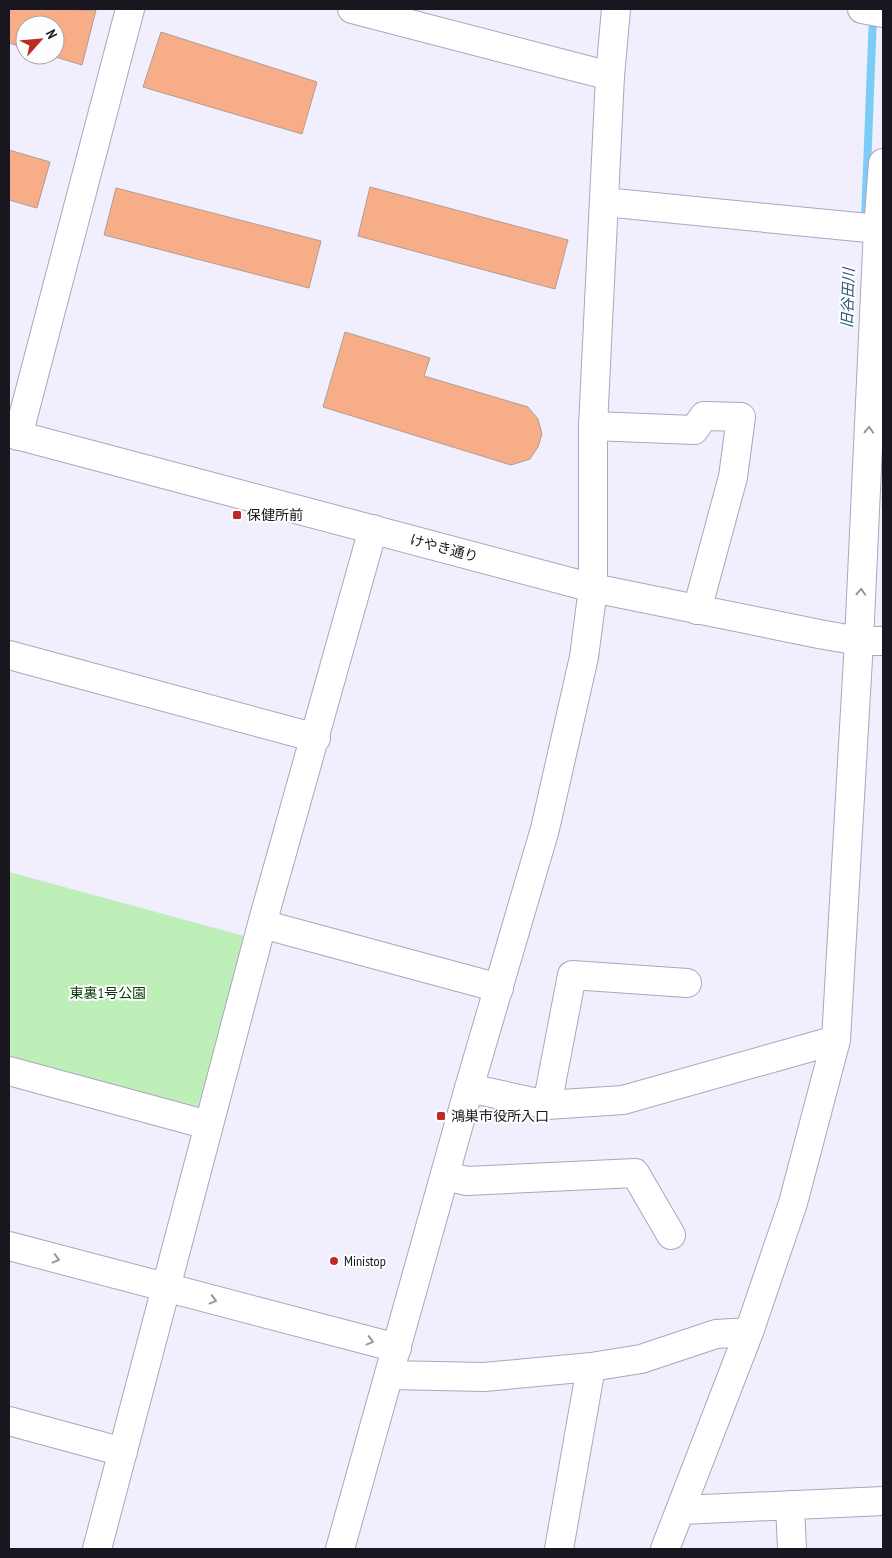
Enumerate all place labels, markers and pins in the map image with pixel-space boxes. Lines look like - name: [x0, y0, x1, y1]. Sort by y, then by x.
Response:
- place label: 保健所前: [247, 506, 303, 524]
- marker: 保健所前: [231, 509, 243, 521]
- place label: 鴻巣市役所入口: [451, 1107, 549, 1125]
- marker: 鴻巣市役所入口: [435, 1110, 447, 1122]
- place label: Ministop: [344, 1252, 386, 1270]
- marker: Ministop: [328, 1255, 340, 1267]

